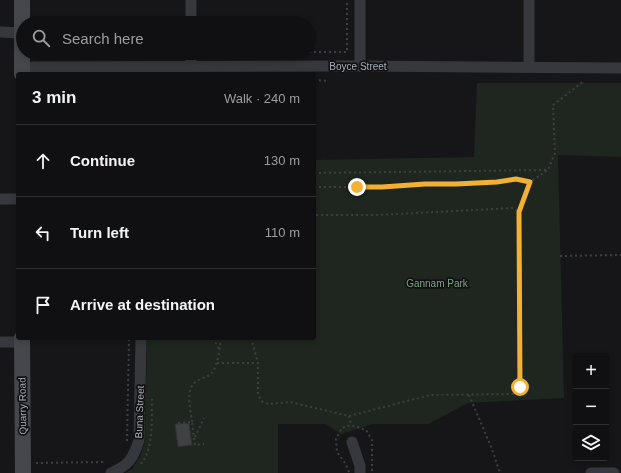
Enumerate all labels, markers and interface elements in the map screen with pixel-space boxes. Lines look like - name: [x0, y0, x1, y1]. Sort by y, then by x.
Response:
- search box: [16, 16, 316, 60]
- icon: search: [30, 27, 52, 49]
- text: Search here: [62, 30, 144, 47]
- street label: Boyce Street: [329, 61, 387, 72]
- text: 3 min: [32, 88, 76, 107]
- text: Walk · 240 m: [224, 91, 300, 106]
- icon: ahead: [32, 150, 54, 172]
- text: Continue: [70, 152, 135, 169]
- text: 130 m: [264, 153, 300, 168]
- route end: [348, 178, 366, 196]
- icon: left: [32, 222, 54, 244]
- text: Turn left: [70, 224, 129, 241]
- text: 110 m: [265, 225, 300, 240]
- park label: Gannam Park: [406, 278, 469, 289]
- icon: arrive: [32, 294, 54, 316]
- text: Arrive at destination: [70, 296, 215, 313]
- map controls: [573, 353, 609, 461]
- button: +: [573, 353, 609, 389]
- street label: Quarry Road: [17, 377, 28, 435]
- route start: [511, 378, 529, 396]
- street label: Buna Street: [133, 385, 146, 439]
- button: −: [573, 389, 609, 425]
- button: layers: [573, 425, 609, 461]

